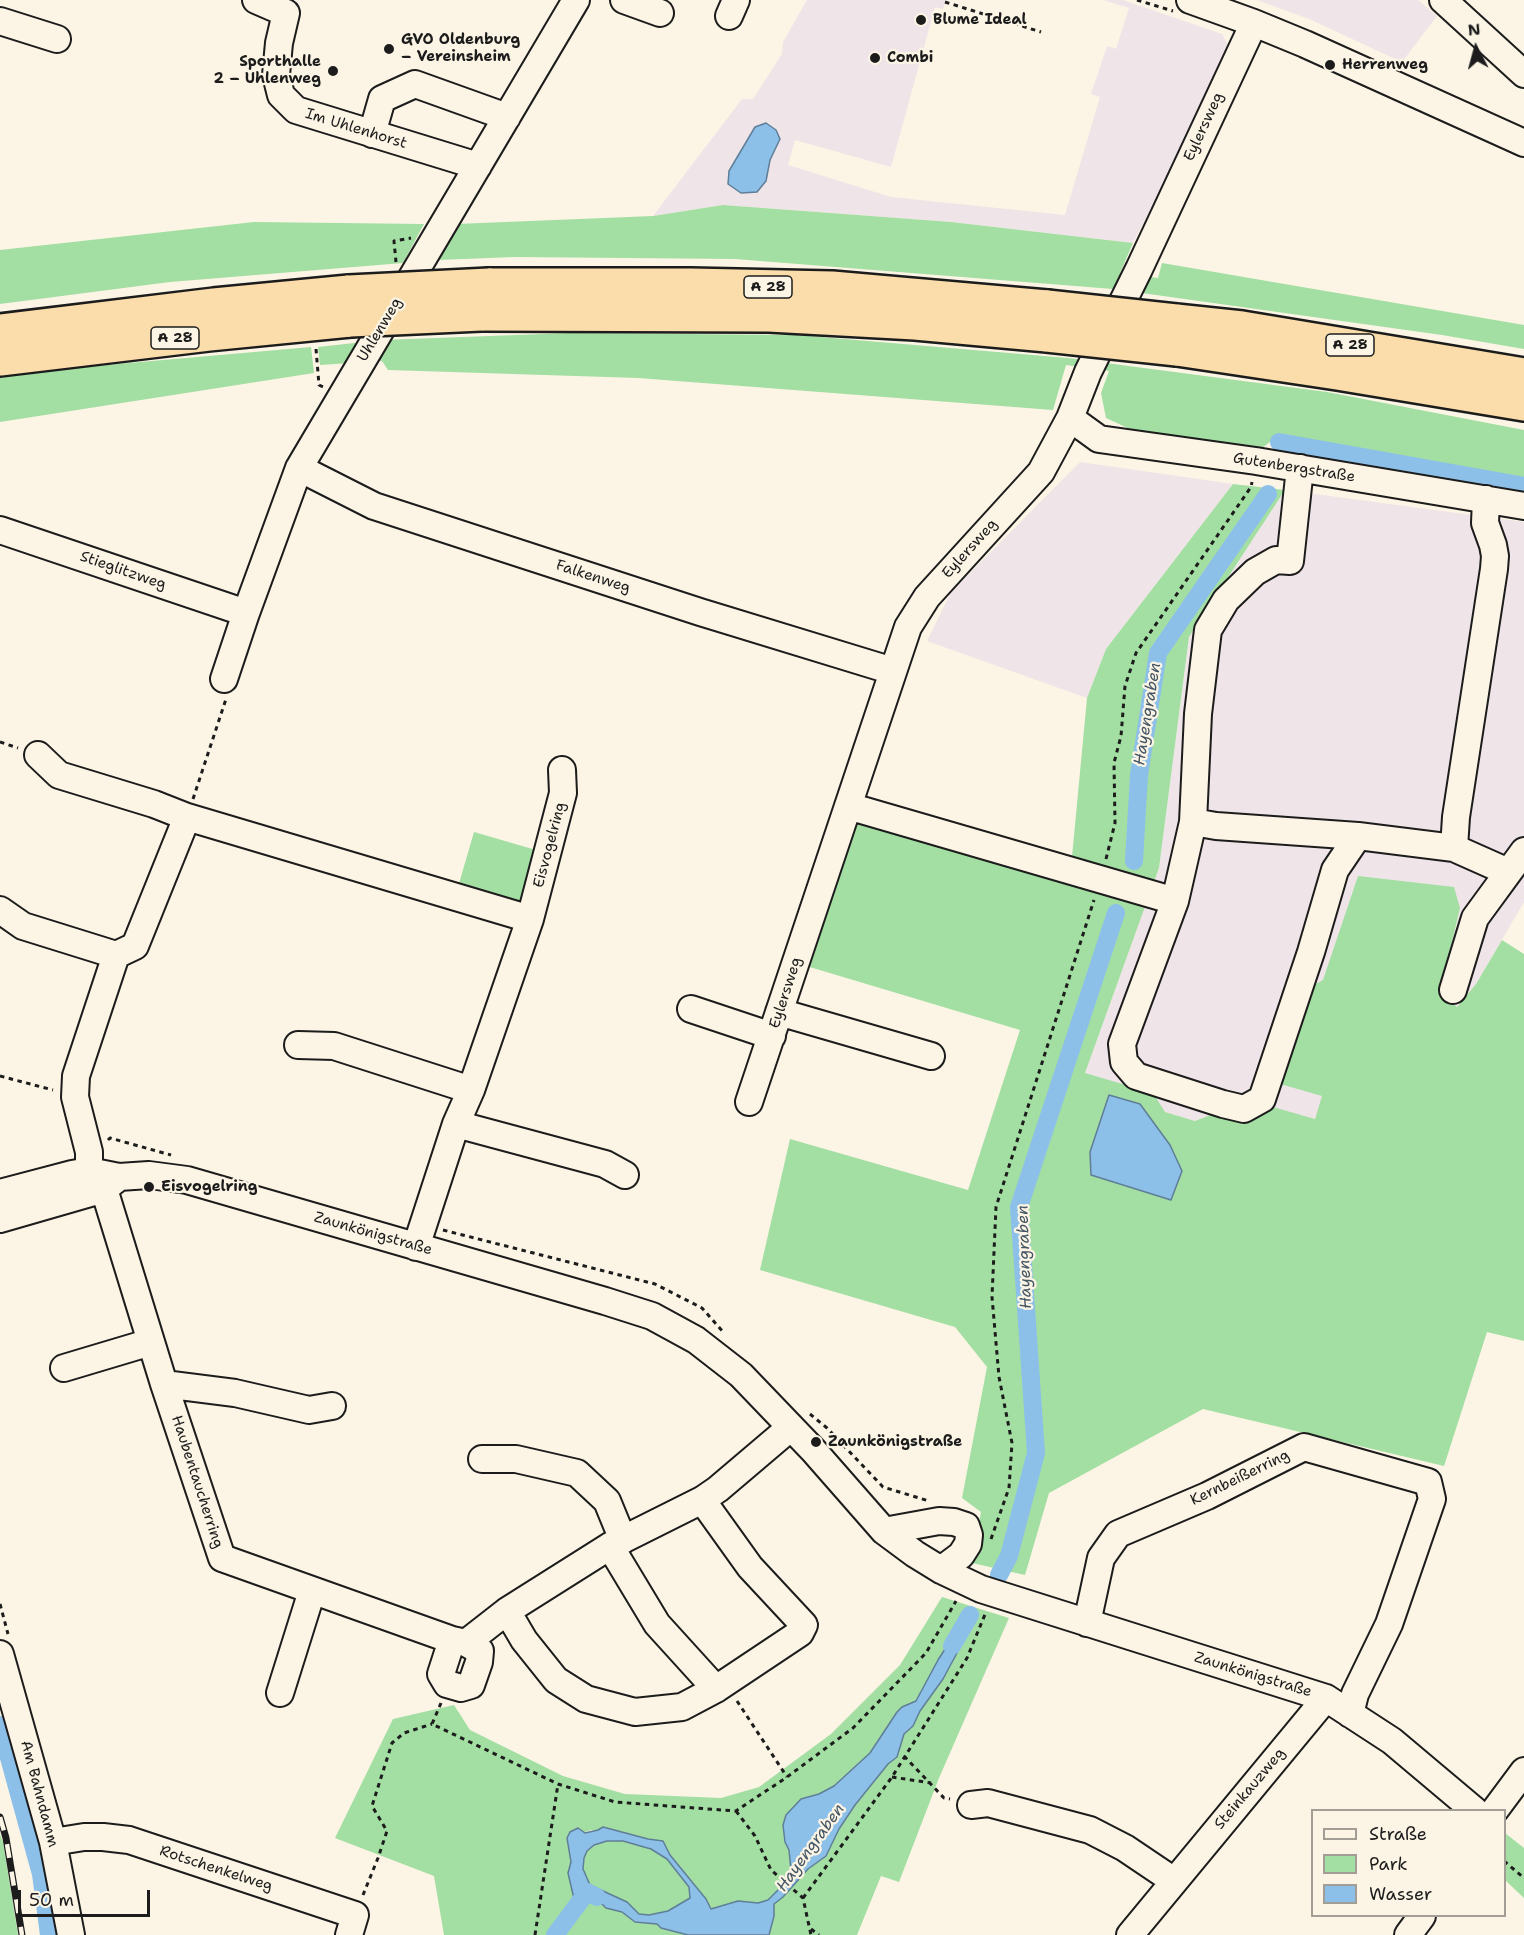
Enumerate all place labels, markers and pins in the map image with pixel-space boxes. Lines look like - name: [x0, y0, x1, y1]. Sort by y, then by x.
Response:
- place label: Blume Ideal: [933, 11, 1027, 29]
- marker: Blume Ideal: [914, 13, 928, 27]
- place label: GVO Oldenburg – Vereinsheim: [401, 31, 520, 66]
- marker: GVO Oldenburg – Vereinsheim: [382, 42, 396, 56]
- place label: Combi: [887, 49, 933, 67]
- marker: Combi: [868, 51, 882, 65]
- place label: Sporthalle 2 – Uhlenweg: [213, 53, 321, 88]
- place label: Herrenweg: [1342, 56, 1428, 74]
- marker: Herrenweg: [1323, 58, 1337, 72]
- marker: Sporthalle 2 – Uhlenweg: [326, 64, 340, 78]
- place label: Eisvogelring: [161, 1178, 257, 1196]
- marker: Eisvogelring: [142, 1180, 156, 1194]
- place label: Zaunkönigstraße: [828, 1433, 962, 1451]
- marker: Zaunkönigstraße: [809, 1435, 823, 1449]

